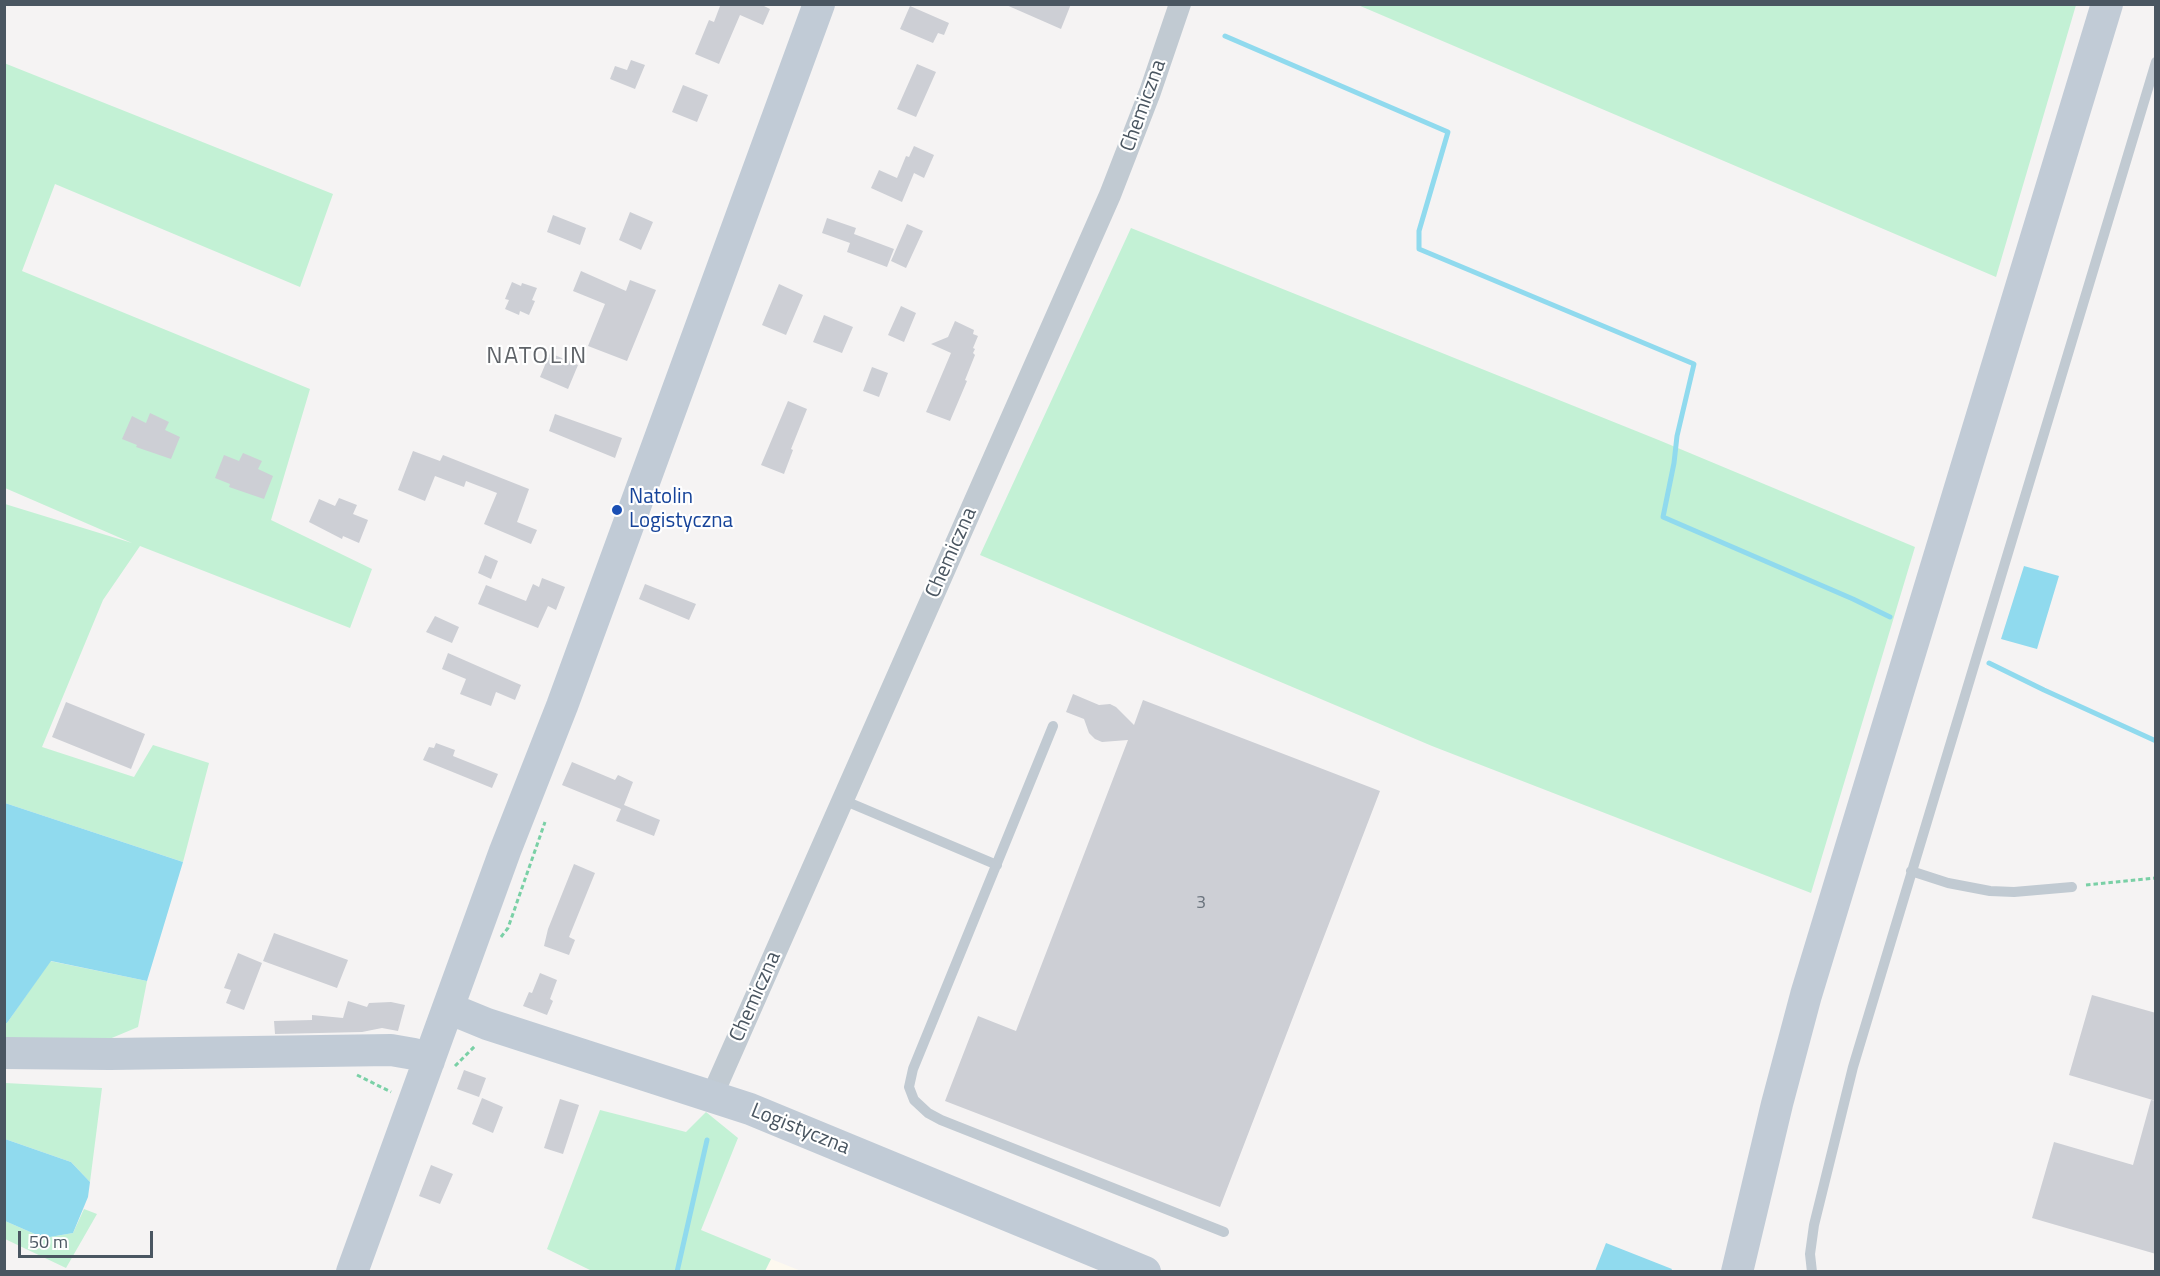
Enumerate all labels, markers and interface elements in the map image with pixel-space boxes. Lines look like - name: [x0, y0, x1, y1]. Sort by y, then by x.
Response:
- street label: Chemiczna: [1116, 57, 1172, 155]
- district label: NATOLIN: [486, 343, 588, 371]
- place label: Natolin Logistyczna: [629, 485, 733, 535]
- marker: Natolin Logistyczna: [610, 503, 624, 517]
- street label: Chemiczna: [921, 504, 983, 602]
- house number: 3: [1196, 893, 1206, 915]
- street label: Chemiczna: [725, 948, 787, 1046]
- street label: Logistyczna: [747, 1099, 853, 1161]
- scale bar: [21, 1219, 156, 1257]
- text: 50 m: [29, 1228, 68, 1255]

